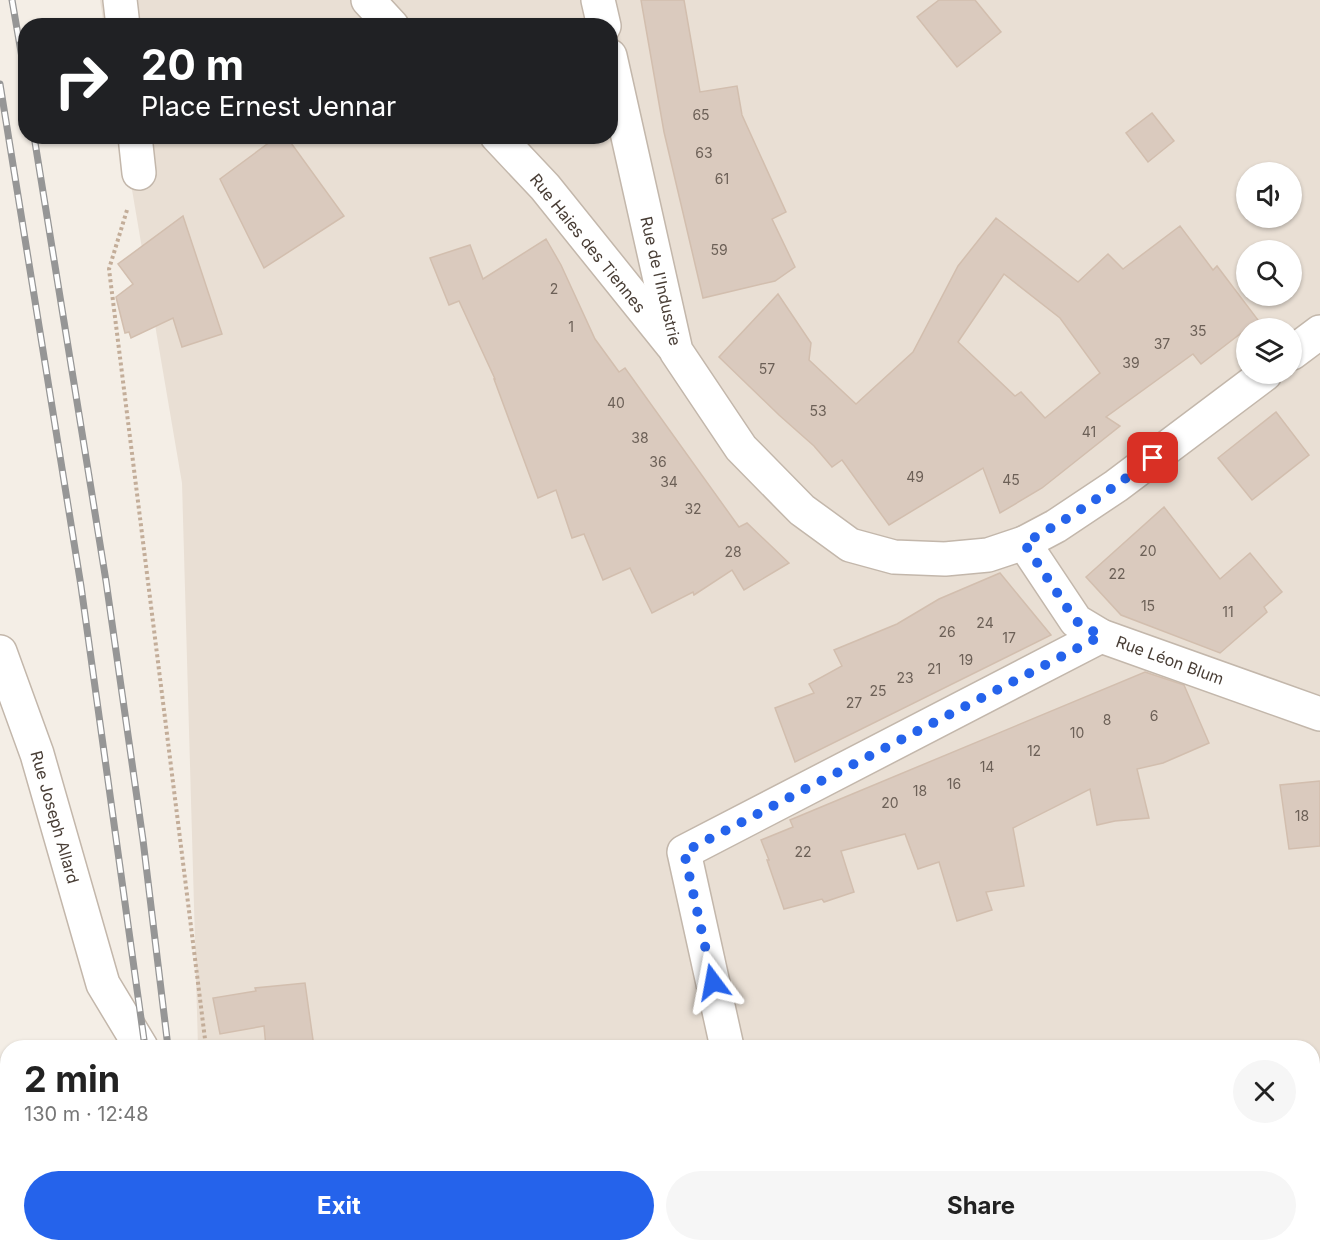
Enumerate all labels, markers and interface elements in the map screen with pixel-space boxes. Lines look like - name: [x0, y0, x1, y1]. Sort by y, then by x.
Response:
- text: 20 m: [141, 39, 244, 90]
- icon: right: [42, 42, 120, 120]
- text: Place Ernest Jennar: [141, 90, 396, 123]
- house number: 65: [692, 106, 710, 123]
- house number: 63: [695, 144, 713, 161]
- map controls: [1236, 162, 1302, 384]
- button: sound: [1236, 162, 1302, 228]
- street label: Rue Haies des Tiennes: [526, 170, 650, 316]
- house number: 61: [715, 170, 729, 187]
- street label: Rue de l'Industrie: [636, 214, 686, 348]
- button: search: [1236, 240, 1302, 306]
- house number: 59: [710, 241, 728, 258]
- house number: 2: [550, 280, 558, 297]
- house number: 1: [568, 318, 574, 335]
- button: layers: [1236, 318, 1302, 384]
- house number: 35: [1189, 322, 1207, 339]
- house number: 37: [1154, 335, 1170, 352]
- house number: 39: [1122, 354, 1140, 371]
- house number: 57: [759, 360, 775, 377]
- house number: 40: [607, 394, 625, 411]
- house number: 53: [809, 402, 827, 419]
- house number: 41: [1082, 423, 1096, 440]
- house number: 38: [631, 429, 649, 446]
- pin: [1127, 432, 1178, 483]
- icon: arrive: [1136, 441, 1169, 474]
- house number: 36: [649, 453, 667, 470]
- house number: 49: [906, 468, 924, 485]
- house number: 45: [1002, 471, 1020, 488]
- house number: 34: [660, 473, 678, 490]
- house number: 32: [684, 500, 702, 517]
- house number: 20: [1139, 542, 1157, 559]
- house number: 28: [724, 543, 742, 560]
- house number: 22: [1108, 565, 1126, 582]
- house number: 15: [1141, 597, 1155, 614]
- house number: 11: [1222, 603, 1234, 620]
- house number: 24: [976, 614, 994, 631]
- house number: 26: [938, 623, 956, 640]
- house number: 17: [1002, 629, 1016, 646]
- street label: Rue Léon Blum: [1113, 631, 1227, 689]
- house number: 19: [959, 651, 973, 668]
- house number: 21: [927, 660, 941, 677]
- house number: 23: [896, 669, 914, 686]
- house number: 25: [869, 682, 887, 699]
- house number: 27: [846, 694, 862, 711]
- house number: 6: [1150, 707, 1158, 724]
- house number: 8: [1103, 711, 1111, 728]
- house number: 10: [1070, 724, 1084, 741]
- house number: 12: [1027, 742, 1041, 759]
- street label: Rue Joseph Allard: [26, 748, 84, 886]
- house number: 14: [980, 758, 994, 775]
- house number: 16: [947, 775, 961, 792]
- house number: 18: [913, 782, 927, 799]
- house number: 20: [881, 794, 899, 811]
- house number: 18: [1295, 807, 1309, 824]
- house number: 22: [794, 843, 812, 860]
- position arrow: [681, 950, 745, 1014]
- text: 2 min: [24, 1057, 120, 1101]
- button: close: [1233, 1060, 1296, 1123]
- text: 130 m · 12:48: [24, 1102, 149, 1126]
- button: Exit: [24, 1171, 654, 1240]
- button: Share: [666, 1171, 1296, 1240]

